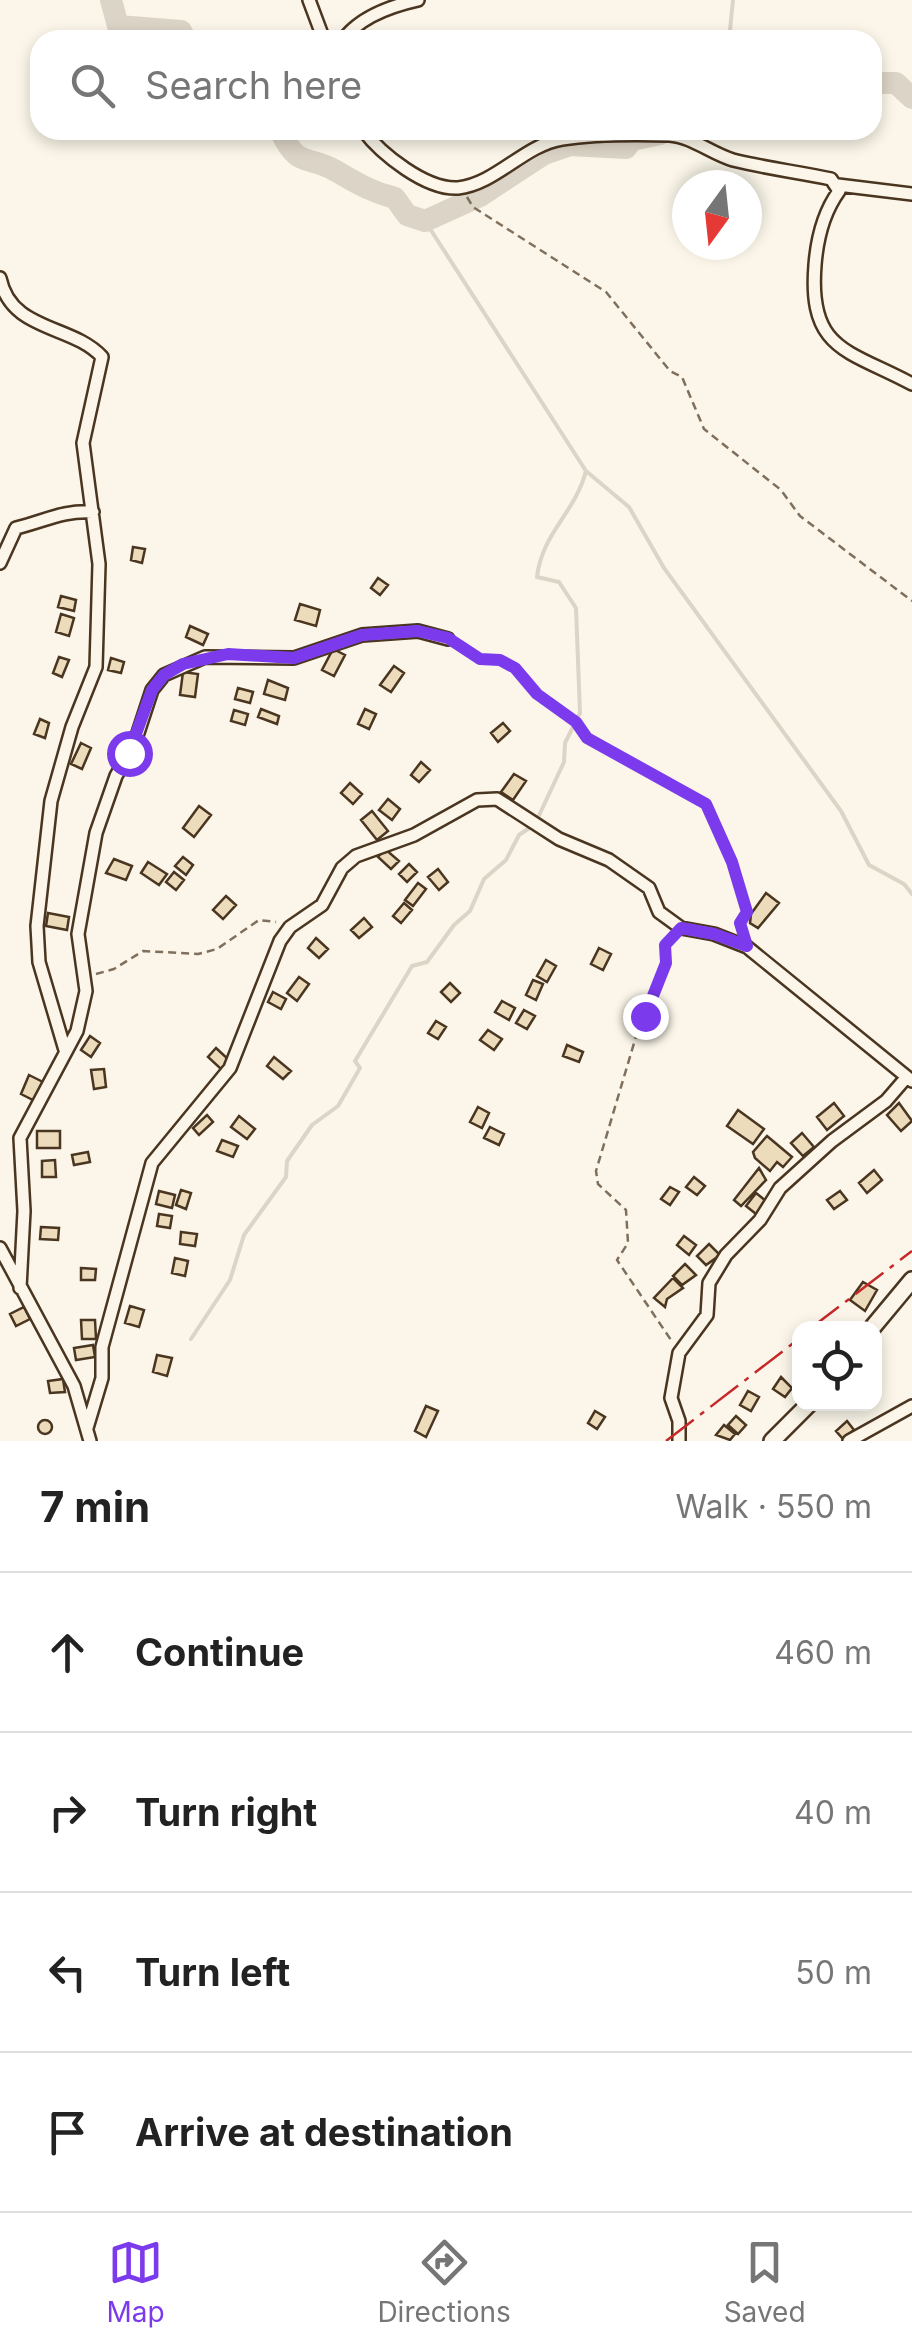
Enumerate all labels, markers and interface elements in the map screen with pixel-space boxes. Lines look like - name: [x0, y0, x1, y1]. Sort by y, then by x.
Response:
- search box: [30, 30, 882, 140]
- icon: search: [65, 58, 120, 113]
- text: Search here: [145, 62, 362, 108]
- north arrow: [672, 170, 762, 260]
- route start: [107, 731, 153, 777]
- route end: [623, 994, 669, 1040]
- map controls: [792, 1321, 882, 1411]
- button: locate: [792, 1321, 882, 1411]
- text: 7 min: [40, 1481, 150, 1532]
- text: Walk · 550 m: [675, 1487, 872, 1526]
- icon: ahead: [40, 1625, 95, 1680]
- text: Continue: [135, 1629, 304, 1675]
- text: 460 m: [774, 1633, 872, 1672]
- icon: right: [40, 1785, 95, 1840]
- text: Turn right: [135, 1789, 317, 1835]
- text: 40 m: [794, 1793, 872, 1832]
- icon: left: [40, 1945, 95, 2000]
- text: Turn left: [135, 1949, 290, 1995]
- text: 50 m: [795, 1953, 872, 1992]
- icon: arrive: [40, 2105, 95, 2160]
- text: Arrive at destination: [135, 2109, 513, 2155]
- tab: Map: [106, 2235, 165, 2329]
- tab: Directions: [377, 2235, 511, 2329]
- tab: Saved: [724, 2235, 806, 2329]

